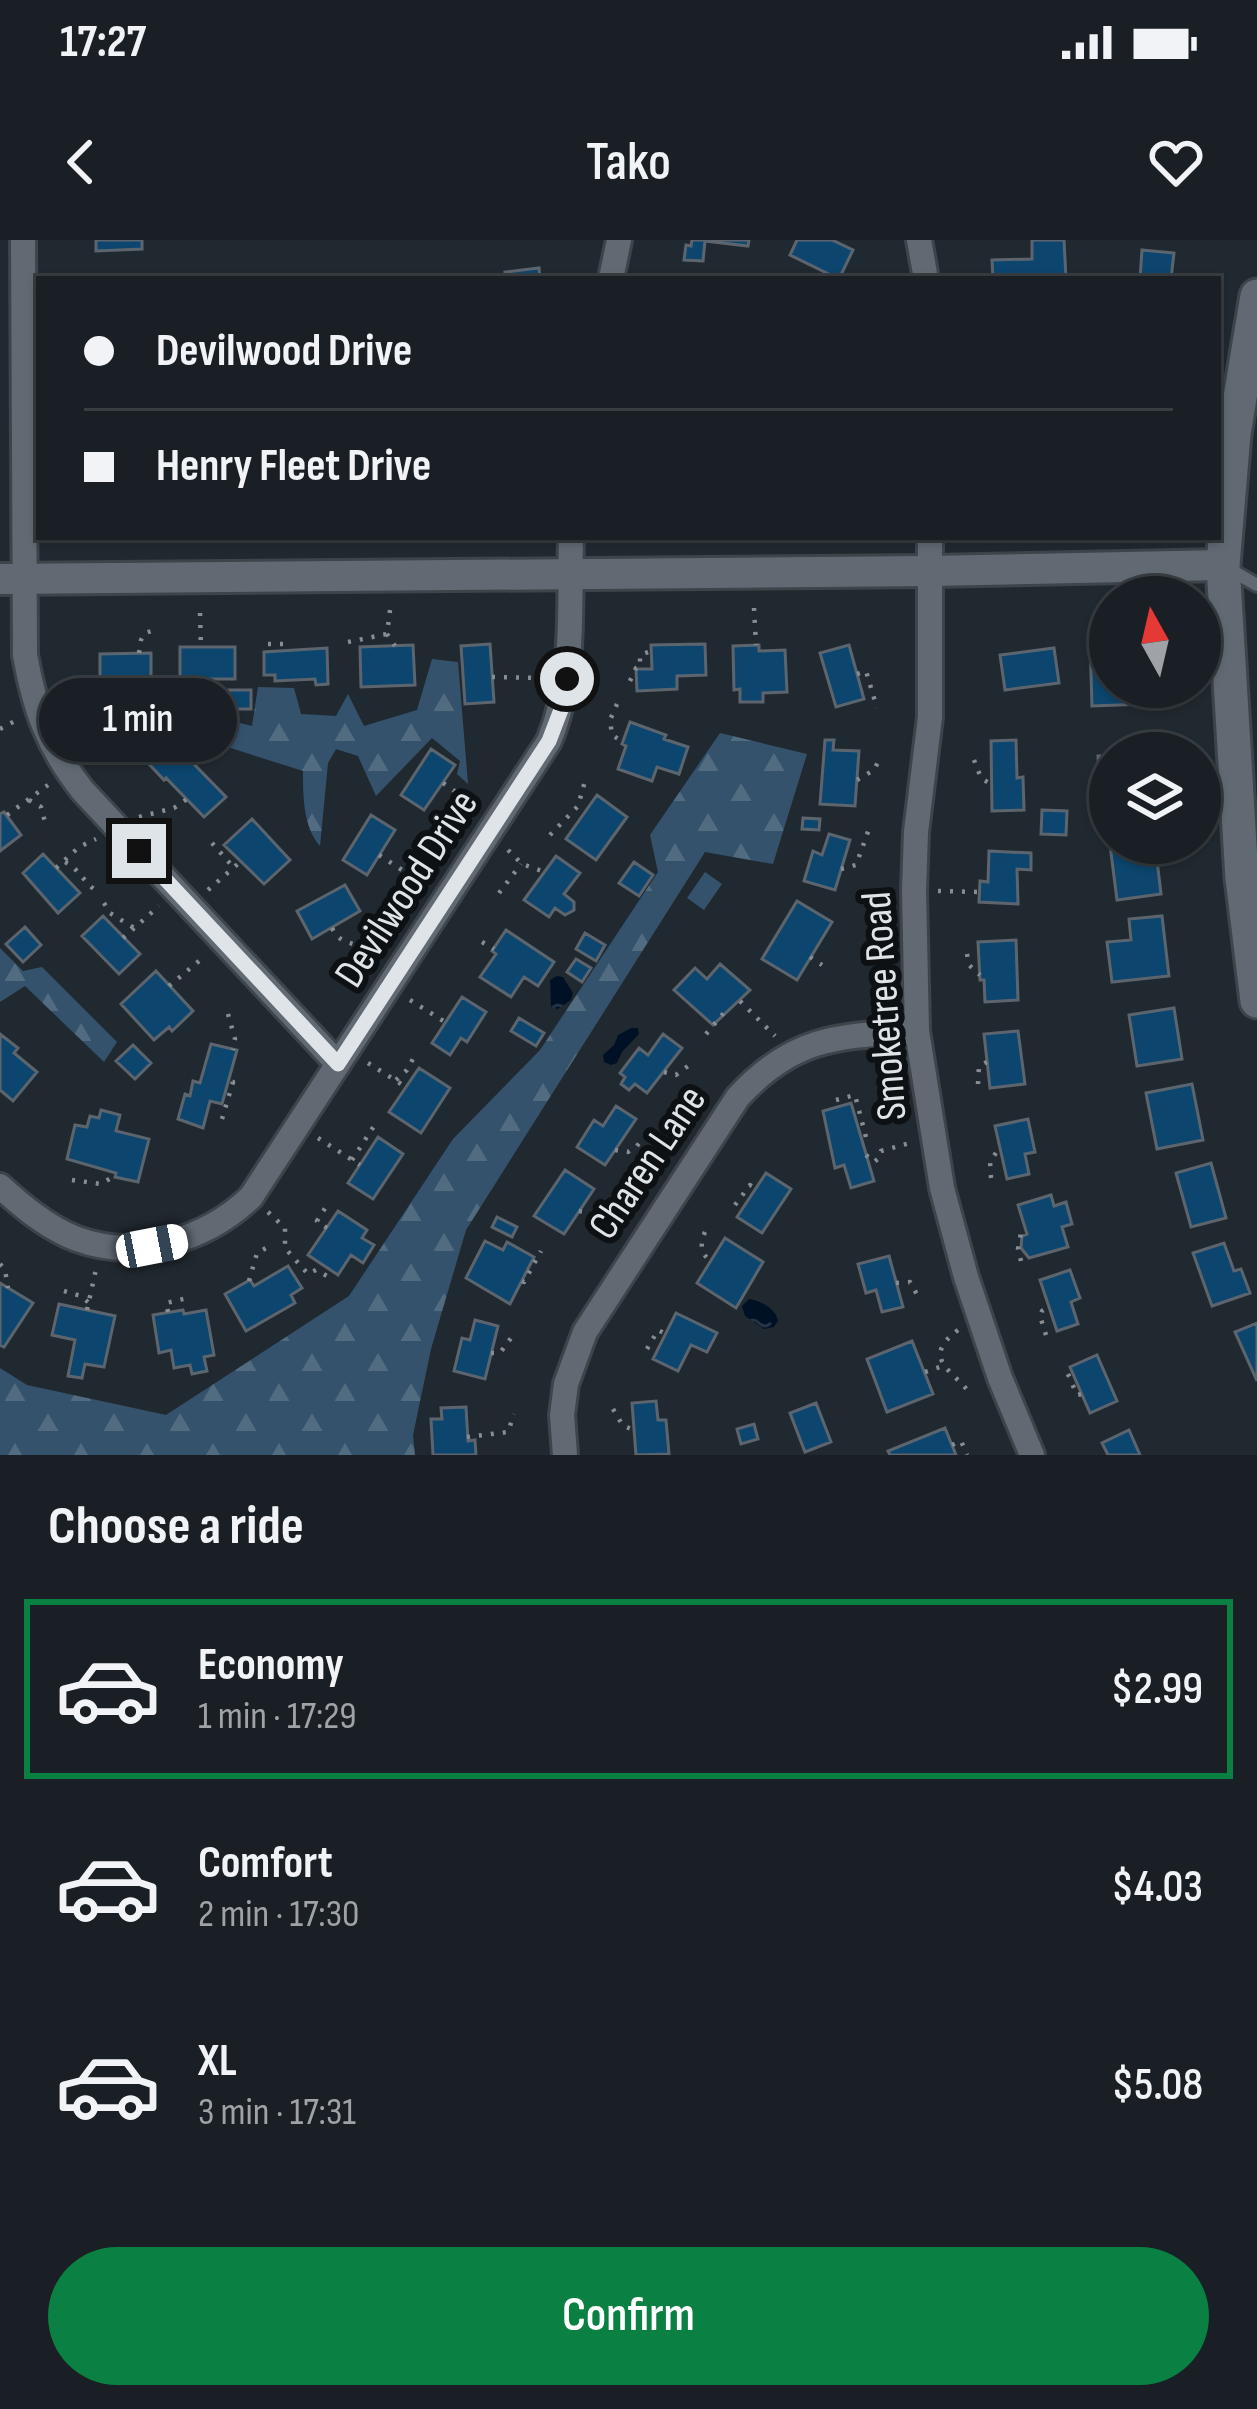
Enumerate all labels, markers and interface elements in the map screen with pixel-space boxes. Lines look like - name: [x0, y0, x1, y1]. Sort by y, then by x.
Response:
- text: 17:27: [60, 15, 146, 70]
- icon: back: [48, 129, 114, 195]
- icon: heart: [1143, 129, 1209, 195]
- text: Tako: [586, 130, 671, 195]
- text: Devilwood Drive: [156, 324, 412, 379]
- text: Henry Fleet Drive: [156, 439, 431, 494]
- north arrow: [1089, 576, 1221, 708]
- map controls: [1089, 576, 1221, 864]
- route start: [540, 652, 594, 706]
- callout: 1 min: [40, 677, 238, 761]
- text: 1 min: [103, 696, 173, 743]
- button: layers: [1089, 732, 1221, 864]
- street label: Devilwood Drive: [324, 781, 490, 997]
- route end: [112, 824, 166, 878]
- street label: Smoketree Road: [852, 890, 918, 1122]
- street label: Charen Lane: [578, 1077, 718, 1249]
- car: [113, 1221, 191, 1271]
- text: Choose a ride: [48, 1494, 304, 1559]
- icon: car: [54, 1635, 162, 1743]
- text: Economy: [198, 1638, 344, 1693]
- text: $2.99: [1111, 1662, 1203, 1717]
- text: 1 min · 17:29: [198, 1693, 357, 1740]
- icon: car: [54, 1833, 162, 1941]
- text: Comfort: [198, 1836, 333, 1891]
- text: $4.03: [1111, 1860, 1203, 1915]
- text: 2 min · 17:30: [198, 1891, 359, 1938]
- icon: car: [54, 2031, 162, 2139]
- text: XL: [198, 2034, 237, 2089]
- text: $5.08: [1111, 2058, 1203, 2113]
- text: 3 min · 17:31: [198, 2089, 356, 2136]
- button: Confirm: [48, 2247, 1209, 2385]

